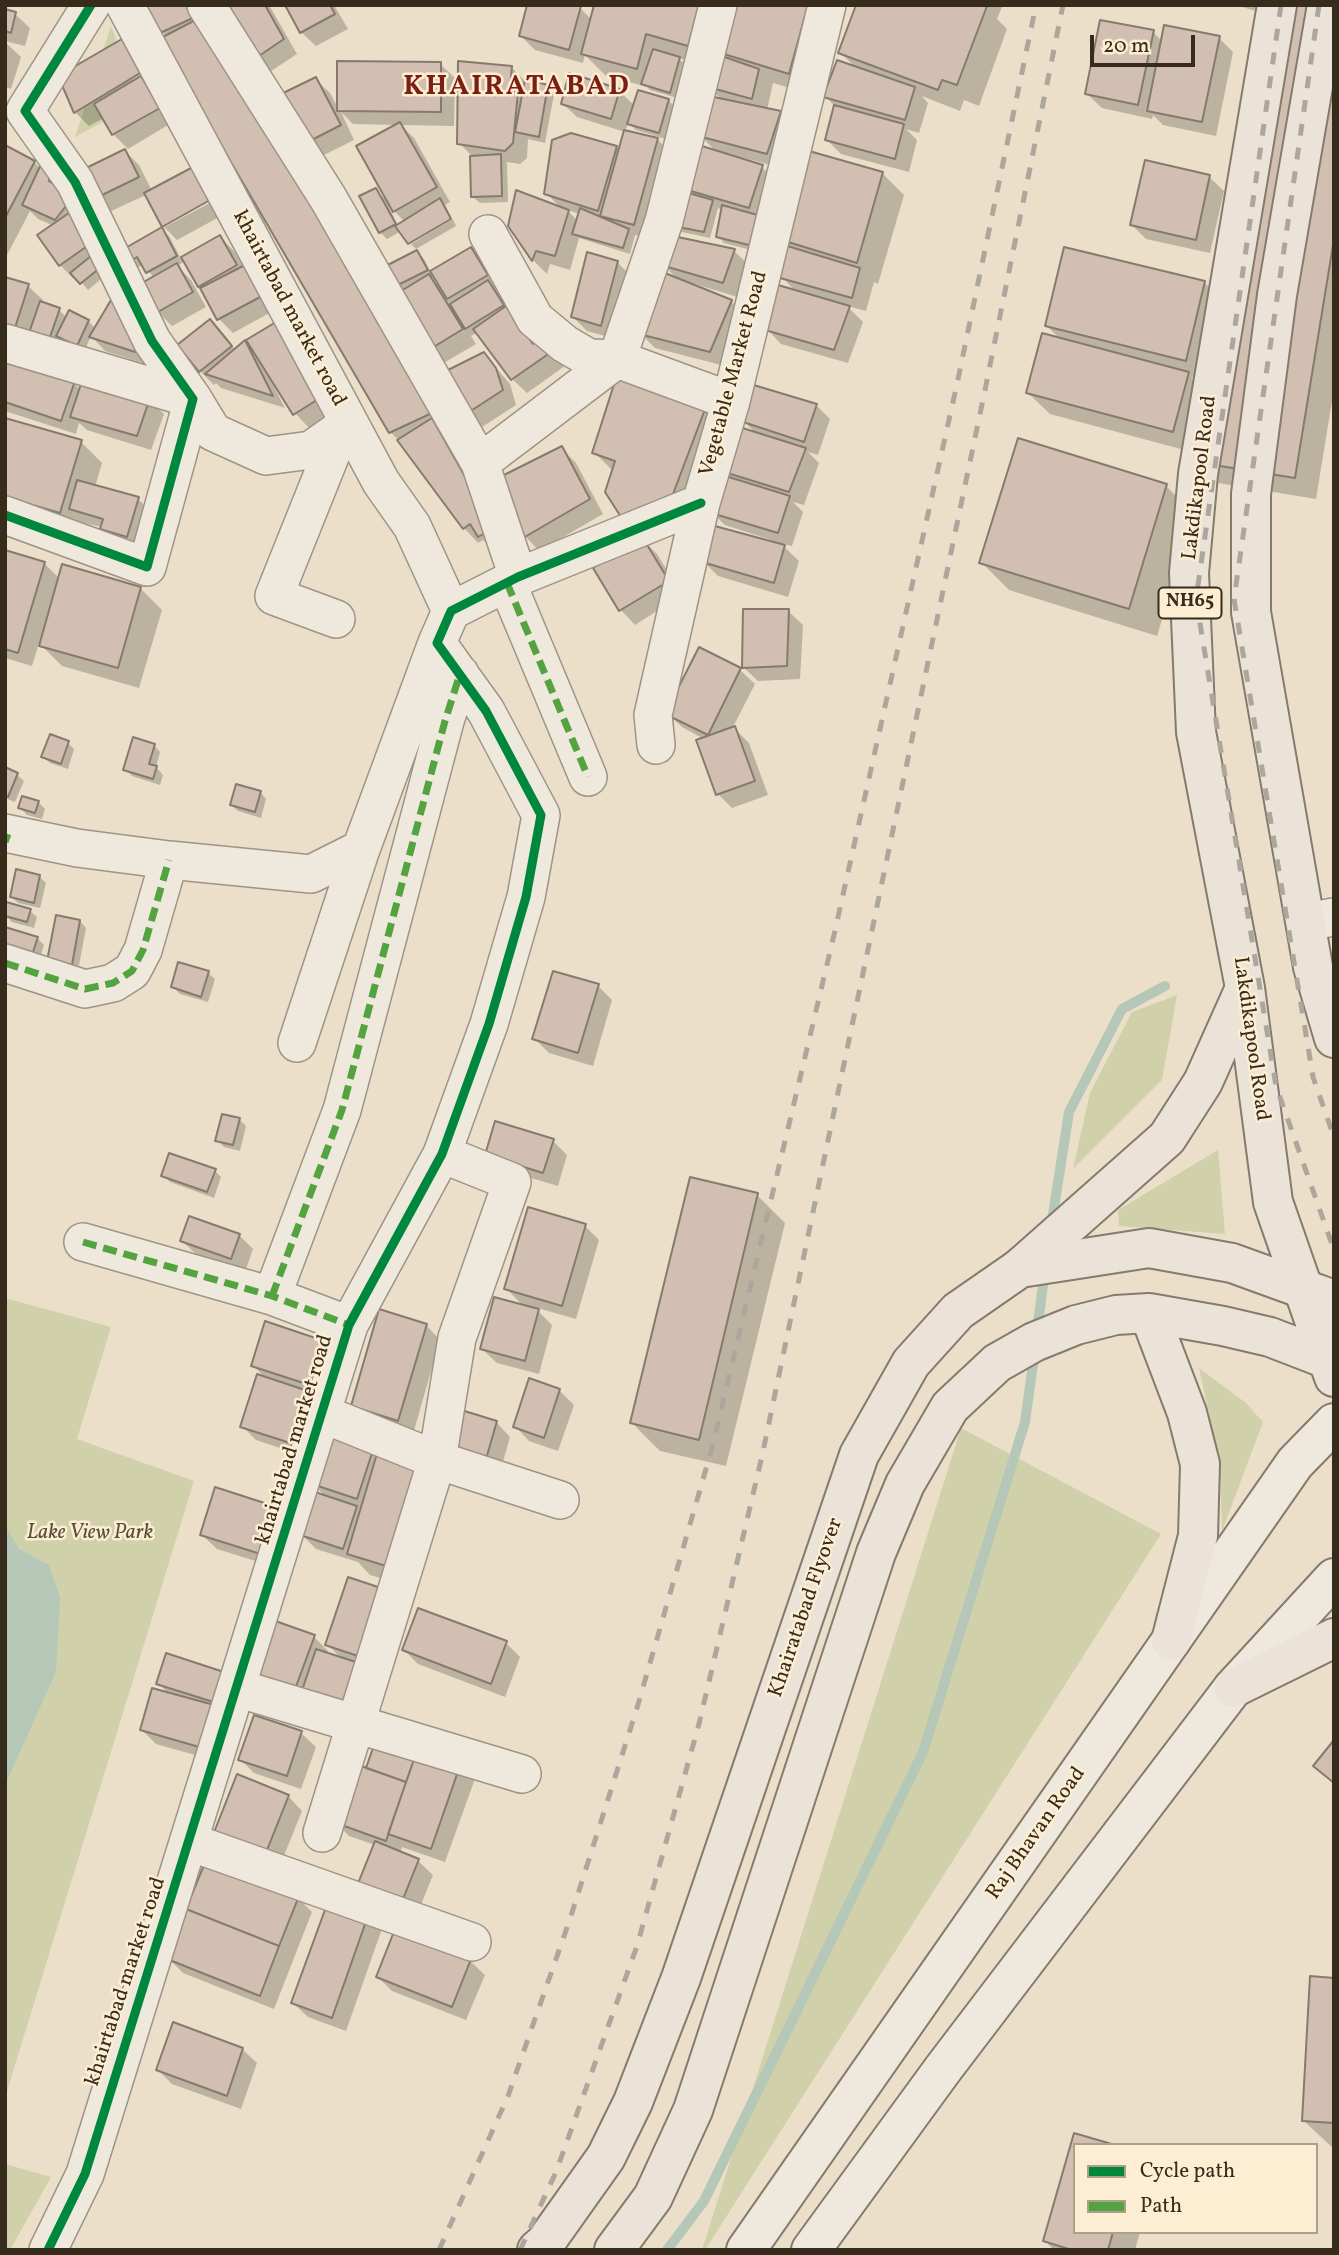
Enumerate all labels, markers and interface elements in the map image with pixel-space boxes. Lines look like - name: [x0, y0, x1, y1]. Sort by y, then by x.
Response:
- scale bar: [1094, 21, 1199, 65]
- text: 20 m: [1103, 32, 1149, 61]
- district label: KHAIRATABAD: [405, 72, 629, 106]
- street label: khairtabad market road: [226, 207, 350, 411]
- street label: Vegetable Market Road: [695, 269, 775, 479]
- street label: Lakdikapool Road: [1178, 394, 1224, 562]
- road number: NH65: [1158, 588, 1222, 618]
- street label: Lakdikapool Road: [1226, 955, 1274, 1123]
- street label: khairtabad market road: [252, 1332, 340, 1548]
- street label: Khairatabad Flyover: [764, 1515, 850, 1701]
- park label: Lake View Park: [27, 1521, 153, 1547]
- street label: Raj Bhavan Road: [982, 1763, 1092, 1905]
- street label: khairtabad market road: [81, 1874, 173, 2090]
- legend: [1073, 2143, 1318, 2234]
- text: Cycle path: [1140, 2157, 1235, 2186]
- text: Path: [1140, 2192, 1182, 2221]

